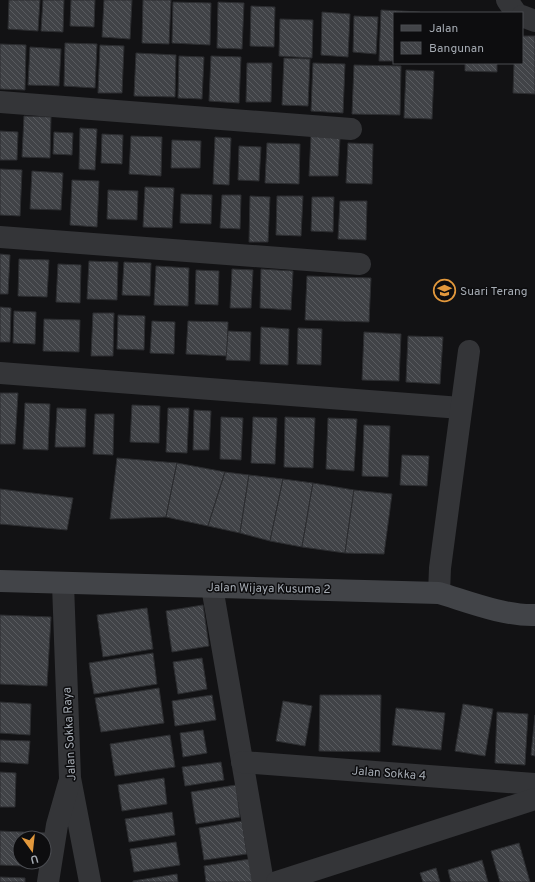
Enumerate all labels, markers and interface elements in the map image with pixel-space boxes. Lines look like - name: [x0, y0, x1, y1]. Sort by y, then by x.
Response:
- legend: [393, 12, 523, 64]
- text: Jalan: [429, 21, 458, 37]
- text: Bangunan: [429, 41, 484, 57]
- school or university icon: Suari Terang: [431, 278, 457, 304]
- place label: Suari Terang: [460, 284, 528, 300]
- street label: Jalan Wijaya Kusuma 2: [207, 580, 331, 598]
- street label: Jalan Sokka Raya: [60, 687, 80, 781]
- street label: Jalan Sokka 4: [351, 763, 427, 785]
- north arrow: [12, 830, 52, 870]
- text: U: [29, 851, 40, 866]

